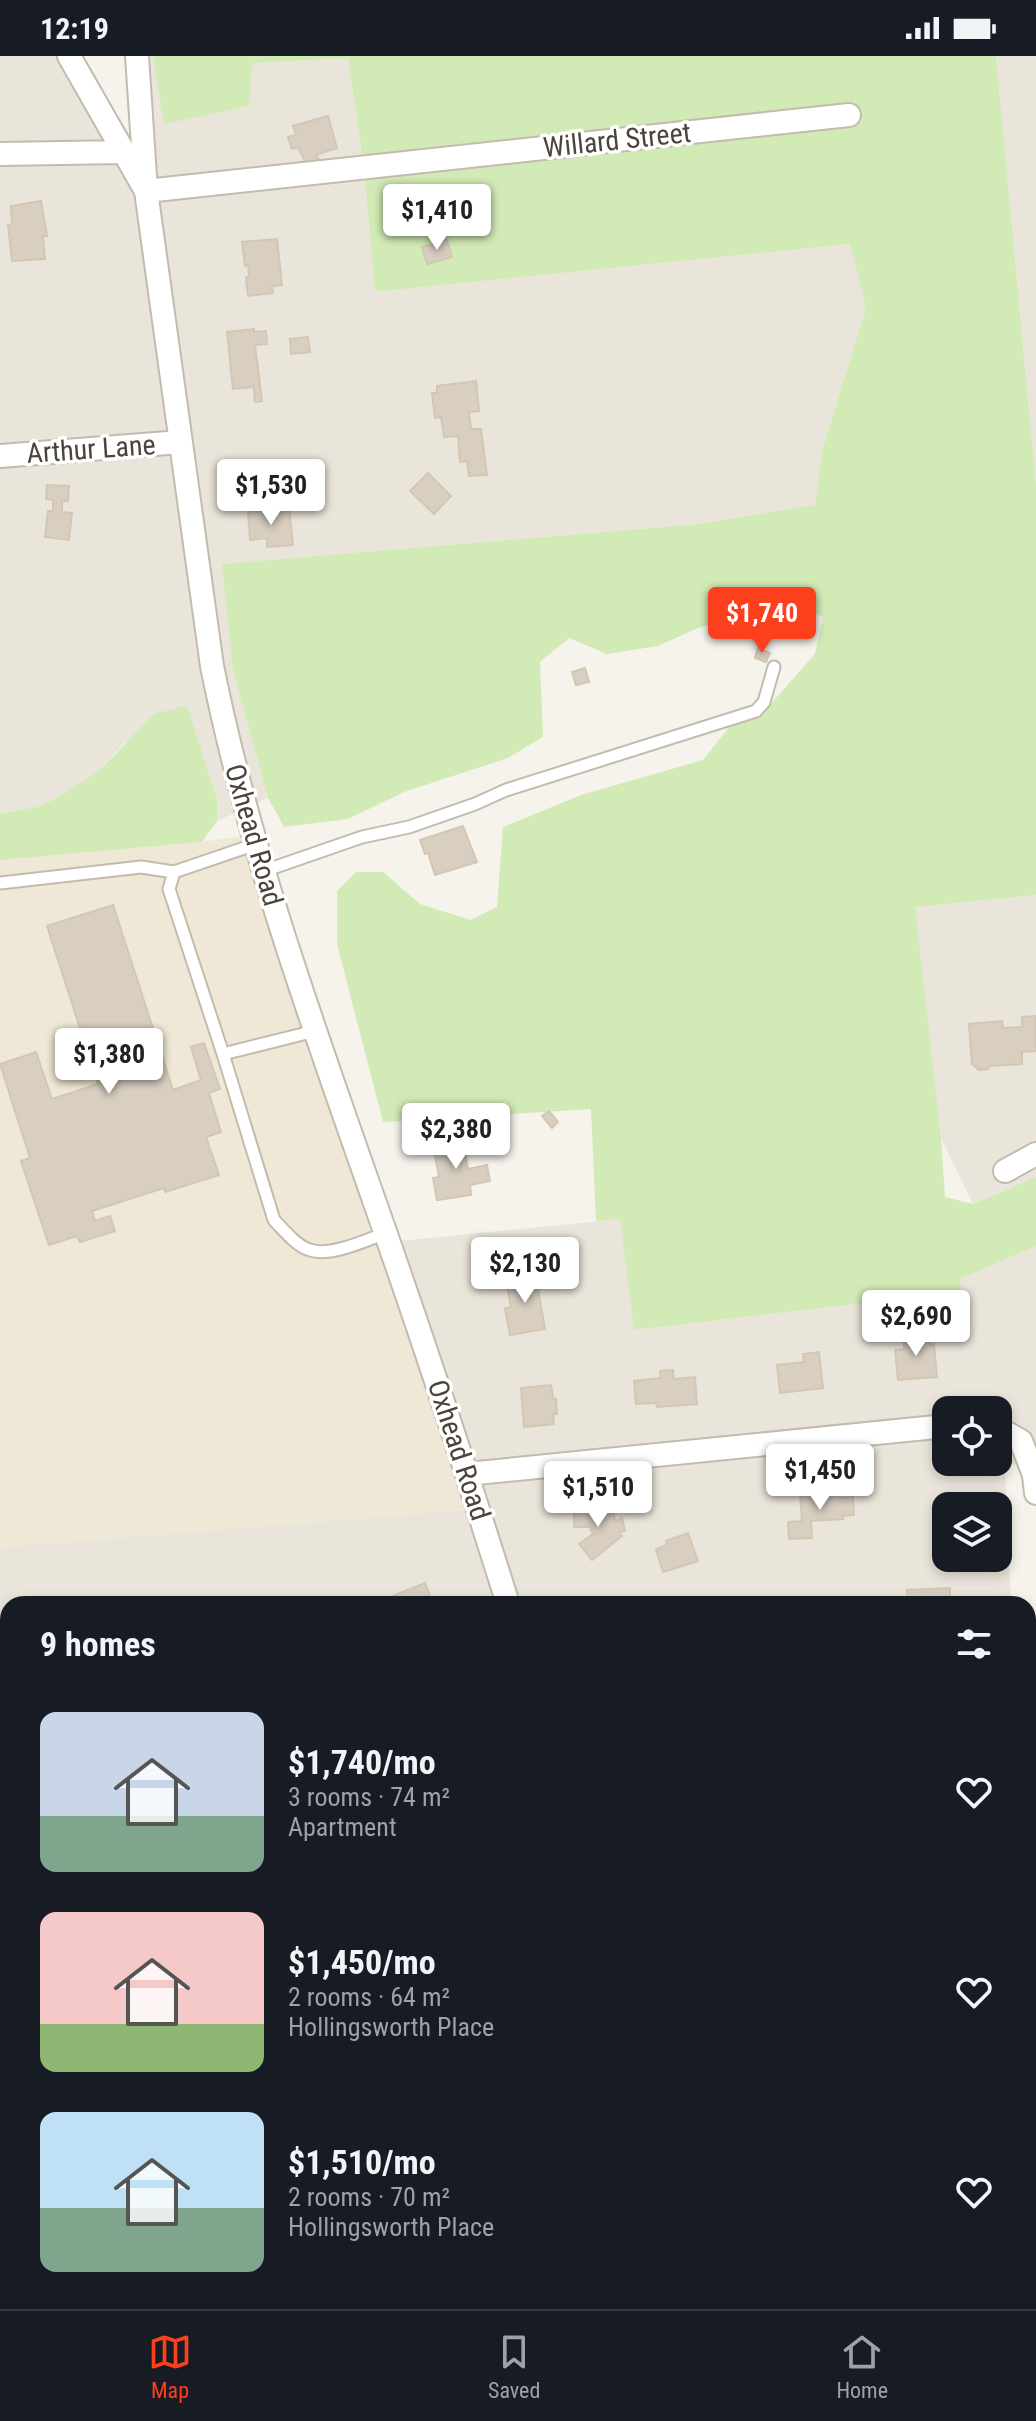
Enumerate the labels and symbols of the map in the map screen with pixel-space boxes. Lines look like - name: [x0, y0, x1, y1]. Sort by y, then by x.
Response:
- street label: Willard Street: [542, 116, 692, 164]
- pin: $1,410: [372, 184, 502, 252]
- street label: Arthur Lane: [25, 428, 157, 470]
- pin: $1,530: [206, 459, 336, 527]
- pin: $1,740: [697, 587, 827, 655]
- street label: Oxhead Road: [218, 760, 290, 910]
- pin: $1,380: [44, 1028, 174, 1096]
- pin: $2,380: [391, 1103, 521, 1171]
- pin: $2,130: [460, 1237, 590, 1305]
- pin: $2,690: [851, 1290, 981, 1358]
- street label: Oxhead Road: [421, 1376, 497, 1524]
- pin: $1,450: [755, 1444, 885, 1512]
- pin: $1,510: [533, 1461, 663, 1529]

